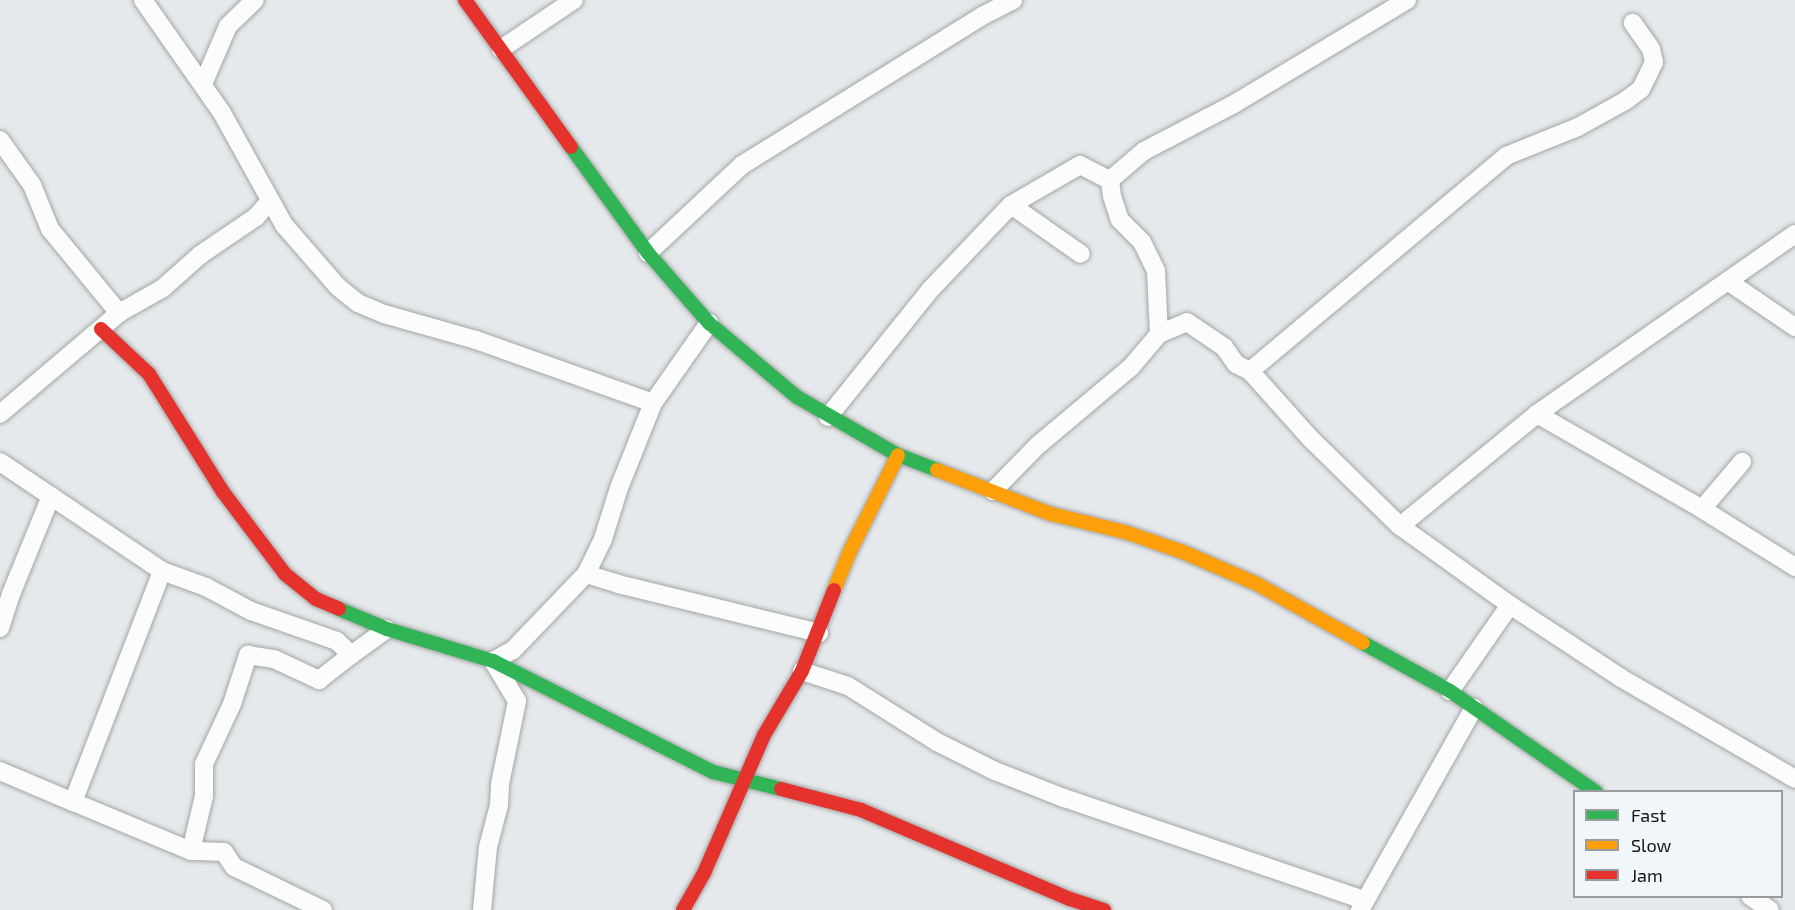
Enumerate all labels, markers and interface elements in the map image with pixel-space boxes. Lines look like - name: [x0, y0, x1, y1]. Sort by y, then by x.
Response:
- legend: [1573, 790, 1783, 898]
- text: Fast: [1631, 804, 1666, 826]
- text: Slow: [1631, 834, 1671, 856]
- text: Jam: [1631, 864, 1663, 886]

